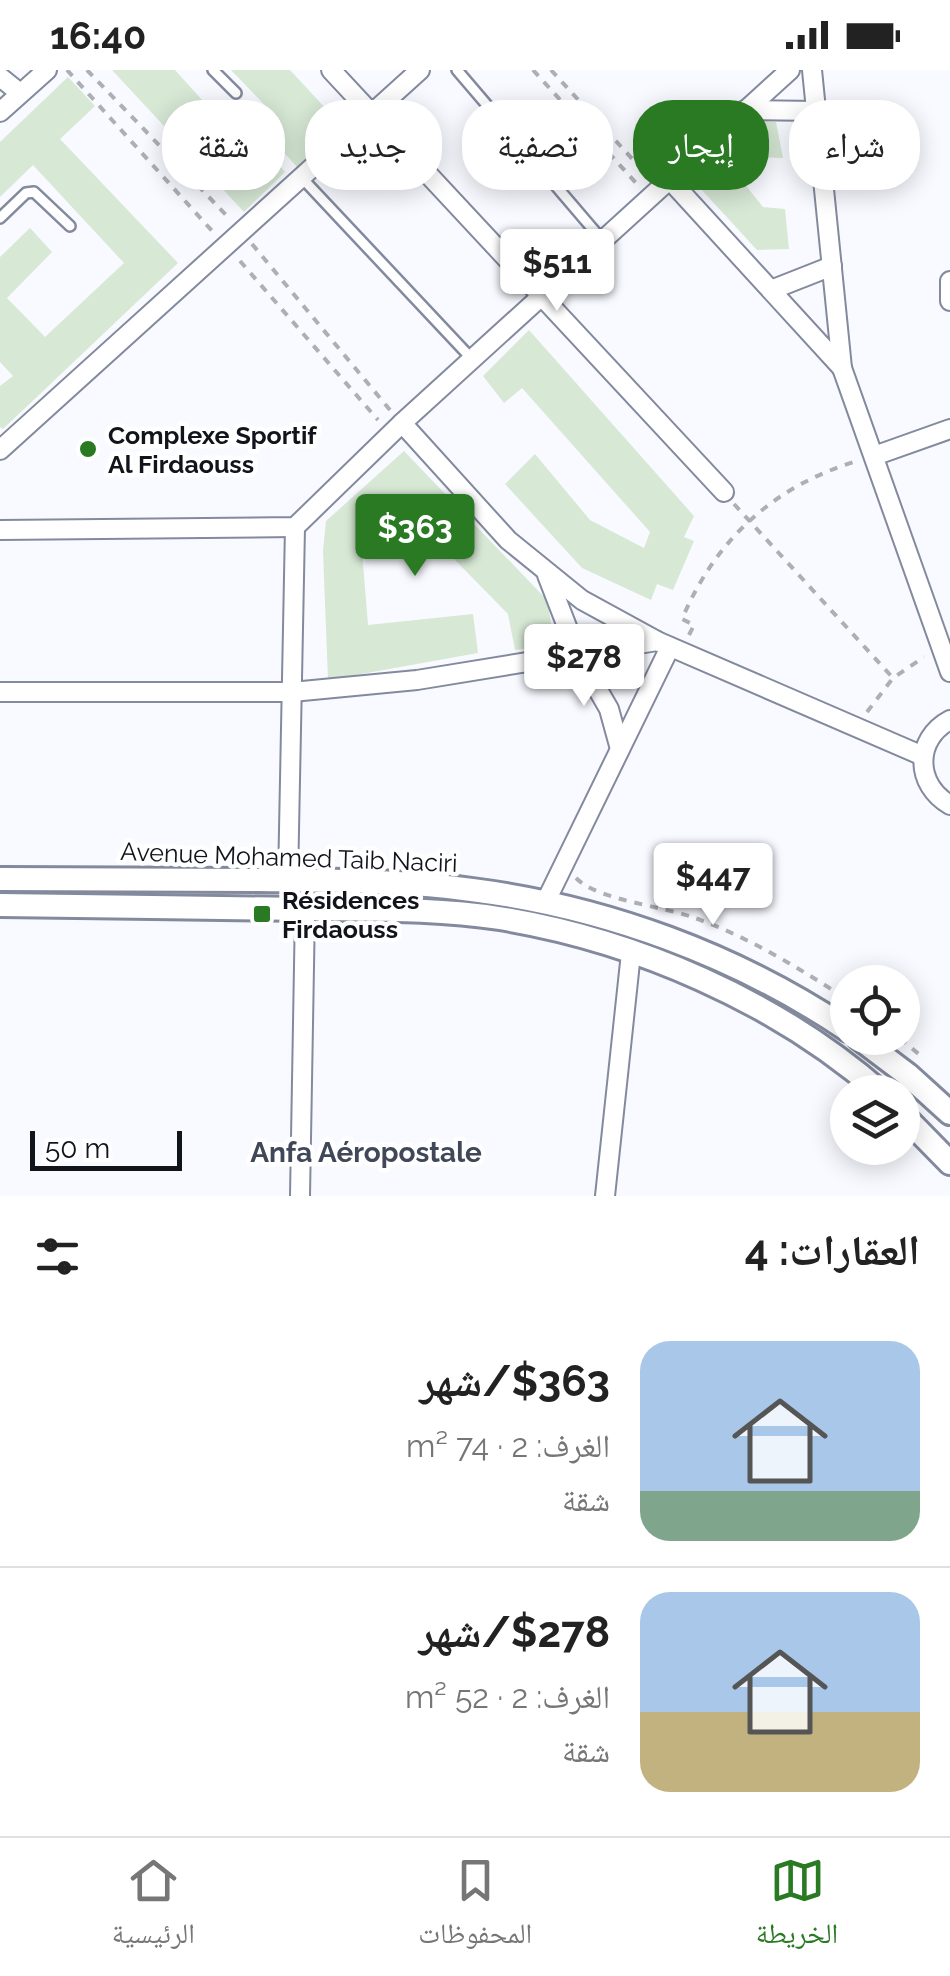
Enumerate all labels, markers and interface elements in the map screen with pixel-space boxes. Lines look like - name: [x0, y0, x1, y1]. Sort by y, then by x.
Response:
- text: 16:40: [50, 13, 146, 58]
- chip: شقة: [162, 100, 285, 190]
- chip: جديد: [305, 100, 442, 190]
- chip: تصفية: [462, 100, 613, 190]
- chip: إيجار: [633, 100, 769, 190]
- chip: شراء: [789, 100, 920, 190]
- pin: $511: [498, 229, 616, 314]
- text: $511: [522, 243, 592, 280]
- place label: Complexe Sportif Al Firdaouss: [108, 420, 317, 479]
- marker: Complexe Sportif Al Firdaouss: [77, 438, 99, 460]
- pin: $363: [356, 494, 474, 579]
- text: $363: [377, 508, 453, 545]
- pin: $278: [525, 624, 643, 709]
- text: $278: [546, 638, 622, 675]
- street label: Avenue Mohamed Taib Naciri: [120, 836, 458, 878]
- pin: $447: [654, 843, 772, 928]
- text: $447: [676, 857, 750, 894]
- place label: Résidences Firdaouss: [282, 885, 419, 944]
- marker: Résidences Firdaouss: [251, 903, 273, 925]
- map controls: [830, 965, 920, 1165]
- button: locate: [830, 965, 920, 1055]
- button: layers: [830, 1075, 920, 1165]
- scale bar: [30, 1126, 182, 1170]
- text: 50 m: [45, 1132, 110, 1165]
- district label: Anfa Aéropostale: [250, 1136, 482, 1169]
- text: العقارات: 4: [745, 1226, 920, 1275]
- icon: filters: [30, 1229, 85, 1284]
- text: $363/شهر: [419, 1357, 610, 1406]
- icon: home: [720, 1381, 840, 1501]
- text: الغرف: 2 · 74 m²: [406, 1427, 610, 1464]
- text: شقة: [562, 1481, 610, 1518]
- text: $278/شهر: [419, 1608, 610, 1657]
- icon: home: [720, 1632, 840, 1752]
- text: الغرف: 2 · 52 m²: [405, 1678, 610, 1715]
- text: شقة: [562, 1732, 610, 1769]
- tab: الرئيسية: [112, 1853, 195, 1961]
- tab: المحفوظات: [418, 1853, 532, 1961]
- tab: الخريطة: [756, 1853, 838, 1961]

